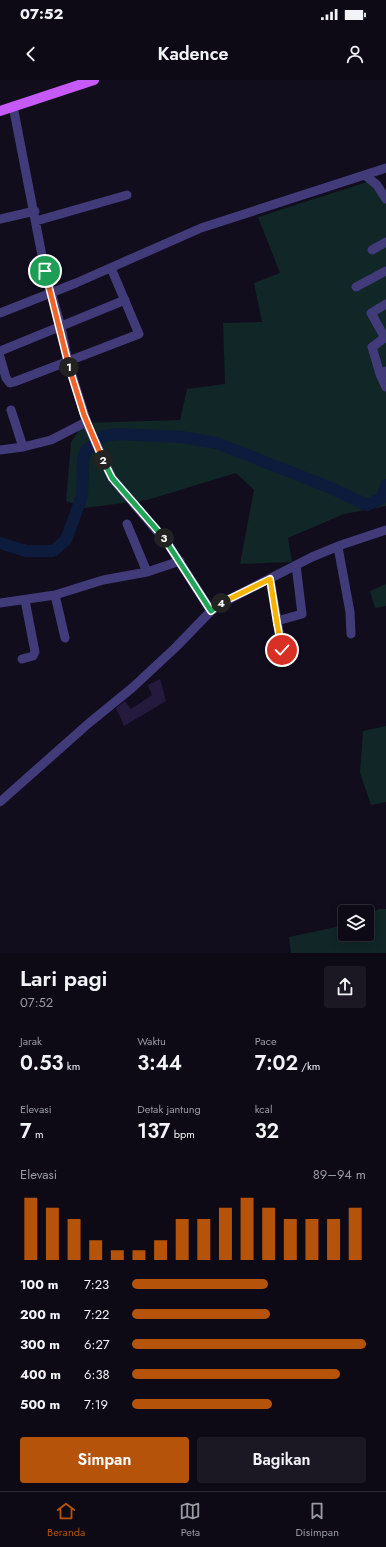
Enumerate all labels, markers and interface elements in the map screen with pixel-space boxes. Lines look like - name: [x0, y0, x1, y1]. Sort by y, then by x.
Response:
- text: 07:52: [20, 3, 63, 25]
- text: Kadence: [158, 41, 228, 67]
- icon: back: [20, 43, 42, 65]
- icon: person: [344, 43, 366, 65]
- pin: [28, 254, 62, 288]
- icon: arrive: [34, 260, 56, 282]
- pin: 1: [59, 357, 79, 377]
- text: 1: [66, 359, 72, 375]
- pin: 2: [93, 450, 113, 470]
- text: 2: [99, 452, 107, 468]
- pin: 3: [154, 528, 174, 548]
- text: 3: [161, 530, 167, 546]
- pin: 4: [211, 593, 231, 613]
- text: 4: [217, 595, 225, 611]
- pin: [265, 633, 299, 667]
- icon: check: [271, 639, 293, 661]
- map controls: [338, 905, 374, 941]
- button: layers: [338, 905, 374, 941]
- text: Lari pagi: [20, 962, 108, 994]
- button: share: [324, 966, 366, 1008]
- text: 07:52: [20, 993, 53, 1012]
- text: Jarak: [20, 1033, 42, 1049]
- text: Waktu: [137, 1033, 166, 1049]
- text: Pace: [255, 1033, 277, 1049]
- text: 0.53: [20, 1049, 64, 1078]
- text: 3:44: [137, 1049, 182, 1078]
- text: 7:02: [255, 1049, 298, 1078]
- text: km: [64, 1058, 80, 1074]
- text: /km: [298, 1058, 320, 1074]
- text: Elevasi: [20, 1101, 52, 1117]
- text: Detak jantung: [137, 1101, 201, 1117]
- text: kcal: [255, 1101, 272, 1117]
- text: 7: [20, 1117, 32, 1146]
- text: 137: [137, 1117, 170, 1146]
- text: 32: [255, 1117, 279, 1146]
- text: m: [32, 1126, 43, 1142]
- text: bpm: [170, 1126, 195, 1142]
- text: Elevasi: [20, 1165, 57, 1184]
- text: 89–94 m: [313, 1165, 366, 1184]
- text: 100 m: [20, 1275, 58, 1294]
- text: 7:23: [84, 1275, 109, 1294]
- text: 200 m: [20, 1305, 60, 1324]
- text: 7:22: [84, 1305, 110, 1324]
- text: 300 m: [20, 1335, 60, 1354]
- text: 6:27: [84, 1335, 110, 1354]
- text: 400 m: [20, 1365, 61, 1384]
- text: 6:38: [84, 1365, 110, 1384]
- text: 500 m: [20, 1395, 60, 1414]
- text: 7:19: [84, 1395, 108, 1414]
- button: Simpan: [20, 1437, 189, 1483]
- button: Bagikan: [197, 1437, 366, 1483]
- tab: Beranda: [47, 1500, 85, 1540]
- tab: Peta: [179, 1500, 201, 1540]
- tab: Disimpan: [295, 1500, 339, 1540]

